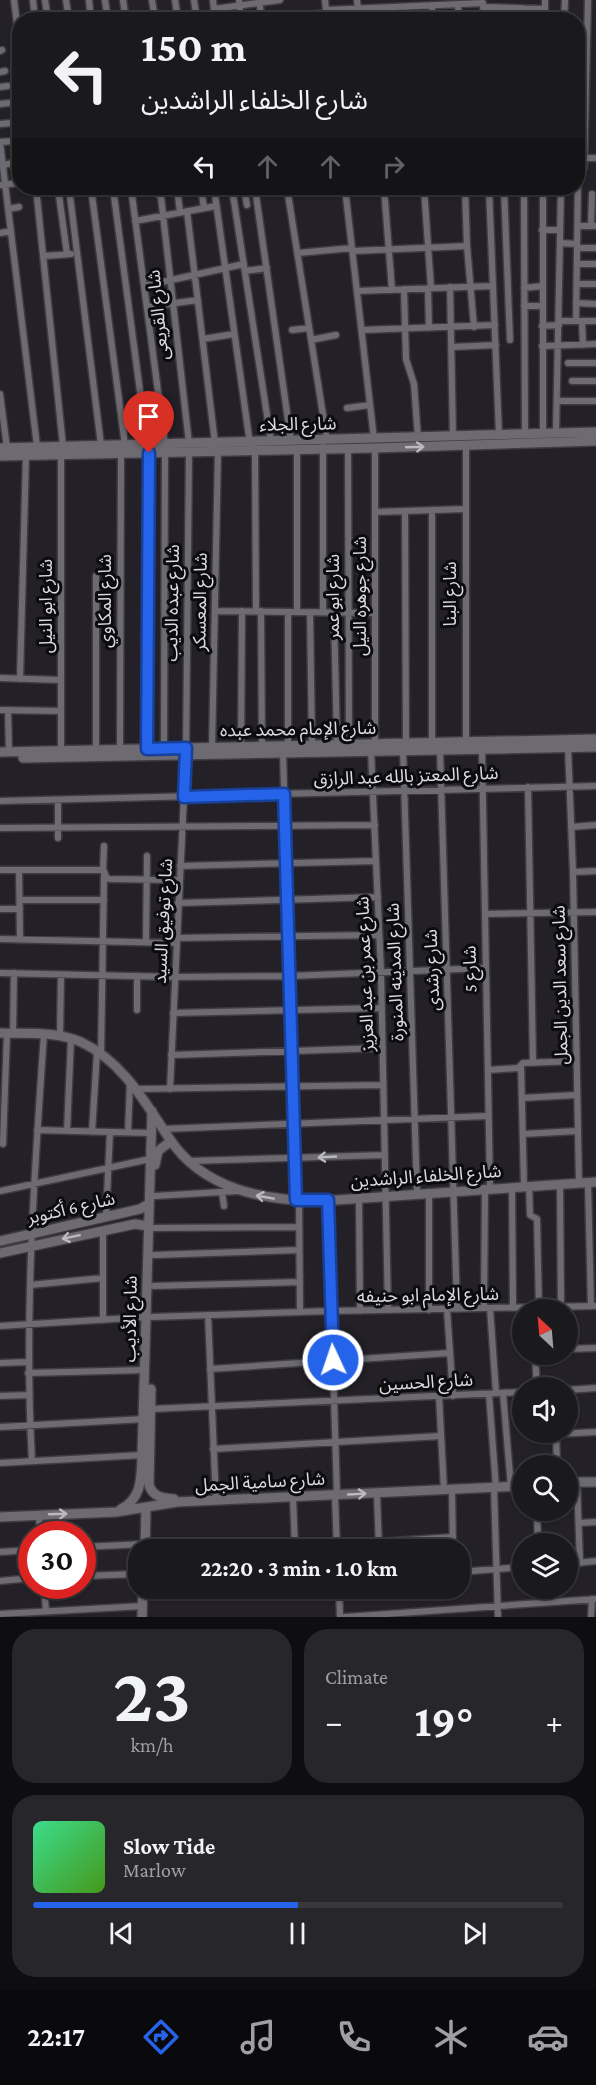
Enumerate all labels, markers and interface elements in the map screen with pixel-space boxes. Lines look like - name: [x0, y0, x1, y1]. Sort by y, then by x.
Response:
- text: 150 m: [141, 23, 246, 70]
- icon: left: [42, 36, 120, 114]
- text: شارع الخلفاء الراشدين: [141, 85, 368, 115]
- icon: left: [188, 150, 221, 183]
- icon: ahead: [251, 150, 284, 183]
- icon: ahead: [314, 150, 347, 183]
- icon: right: [377, 150, 410, 183]
- street label: شارع القريعى: [143, 268, 177, 361]
- pin: [123, 391, 174, 453]
- icon: arrive: [132, 400, 165, 433]
- street label: شارع الجلاء: [259, 413, 337, 439]
- one-way arrow: [405, 441, 425, 453]
- street label: شارع جوهره النيل: [350, 536, 374, 656]
- street label: شارع عبده الديب: [161, 544, 187, 662]
- street label: شارع المعسكر: [189, 552, 215, 653]
- street label: شارع المكاوي: [95, 554, 119, 648]
- street label: شارع ابو عمر: [323, 554, 347, 641]
- street label: شارع ابو النيل: [36, 559, 60, 653]
- street label: شارع البنا: [440, 561, 464, 627]
- street label: شارع الإمام محمد عبده: [220, 718, 376, 744]
- street label: شارع المعتز بالله عبد الرازق: [313, 763, 499, 793]
- street label: شارع توفيق السيد: [150, 858, 180, 984]
- street label: شارع عمر بن عبد العزيز: [352, 896, 382, 1053]
- street label: شارع المدينه المنورة: [383, 902, 411, 1041]
- street label: شارع سعد الدين الجمل: [549, 905, 575, 1065]
- street label: شارع رشدى: [421, 929, 447, 1011]
- street label: شارع 5: [460, 945, 484, 993]
- one-way arrow: [318, 1152, 338, 1163]
- street label: شارع الخلفاء الراشدين: [350, 1161, 502, 1195]
- street label: شارع 6 أكتوبر: [24, 1187, 118, 1232]
- one-way arrow: [256, 1191, 276, 1202]
- one-way arrow: [61, 1232, 81, 1243]
- street label: شارع الأديب: [119, 1275, 145, 1363]
- street label: شارع الإمام ابو حنيفه: [357, 1284, 499, 1310]
- north arrow: [512, 1299, 578, 1365]
- map controls: [512, 1299, 578, 1599]
- position arrow: [301, 1328, 365, 1392]
- street label: شارع الحسين: [379, 1370, 474, 1398]
- button: sound: [512, 1377, 578, 1443]
- button: search: [512, 1455, 578, 1521]
- street label: شارع سامية الجمل: [195, 1469, 326, 1499]
- one-way arrow: [347, 1489, 367, 1500]
- one-way arrow: [48, 1509, 68, 1520]
- speed limit sign: 30: [18, 1521, 96, 1599]
- button: layers: [512, 1533, 578, 1599]
- text: 22:20 · 3 min · 1.0 km: [200, 1556, 398, 1581]
- text: 23: [113, 1651, 191, 1738]
- text: Climate: [325, 1666, 388, 1688]
- text: 19°: [415, 1696, 473, 1746]
- text: −: [325, 1703, 342, 1740]
- text: +: [546, 1703, 563, 1740]
- text: km/h: [130, 1734, 174, 1756]
- text: Slow Tide: [123, 1834, 215, 1859]
- text: Marlow: [123, 1859, 186, 1881]
- icon: previous: [105, 1917, 138, 1950]
- icon: pause: [281, 1917, 314, 1950]
- icon: next: [458, 1917, 491, 1950]
- icon: directions: [140, 2016, 182, 2058]
- icon: music: [237, 2016, 279, 2058]
- icon: phone: [333, 2016, 375, 2058]
- icon: climate: [430, 2016, 472, 2058]
- icon: car: [527, 2016, 569, 2058]
- text: 22:17: [27, 2022, 85, 2052]

